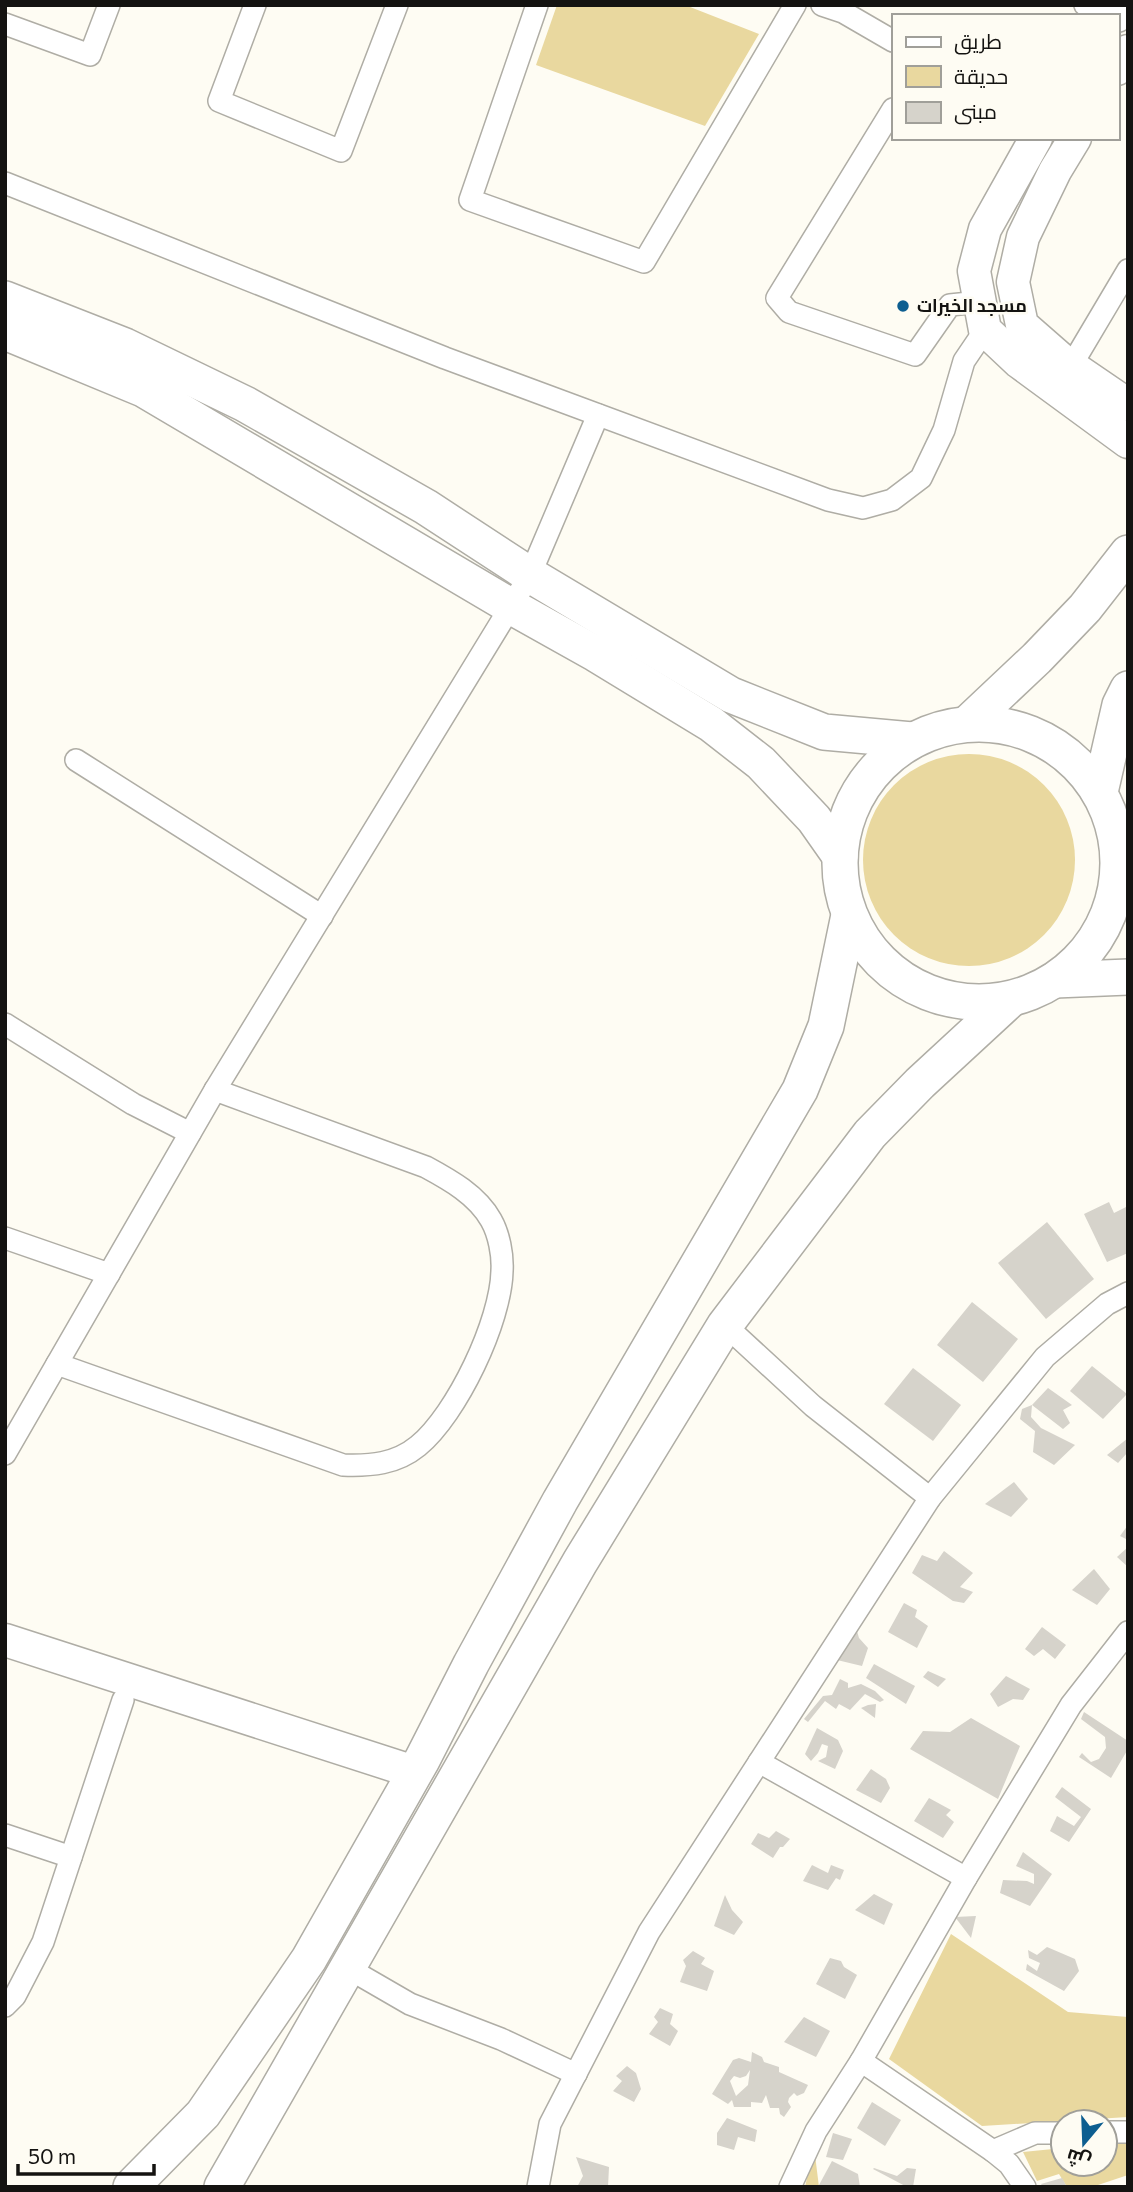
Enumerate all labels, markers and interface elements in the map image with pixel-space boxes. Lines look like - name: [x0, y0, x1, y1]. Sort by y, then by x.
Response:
- legend: [892, 14, 1119, 140]
- text: طريق: [954, 28, 1002, 55]
- text: حديقة: [954, 63, 1008, 88]
- text: مبنى: [954, 98, 997, 125]
- place label: مسجد الخيرات: [917, 294, 1027, 317]
- marker: مسجد الخيرات: [895, 298, 911, 314]
- north arrow: [1049, 2108, 1119, 2178]
- scale bar: [18, 2132, 154, 2176]
- text: 50 m: [28, 2143, 76, 2168]
- text: ش: [1063, 2144, 1094, 2174]

